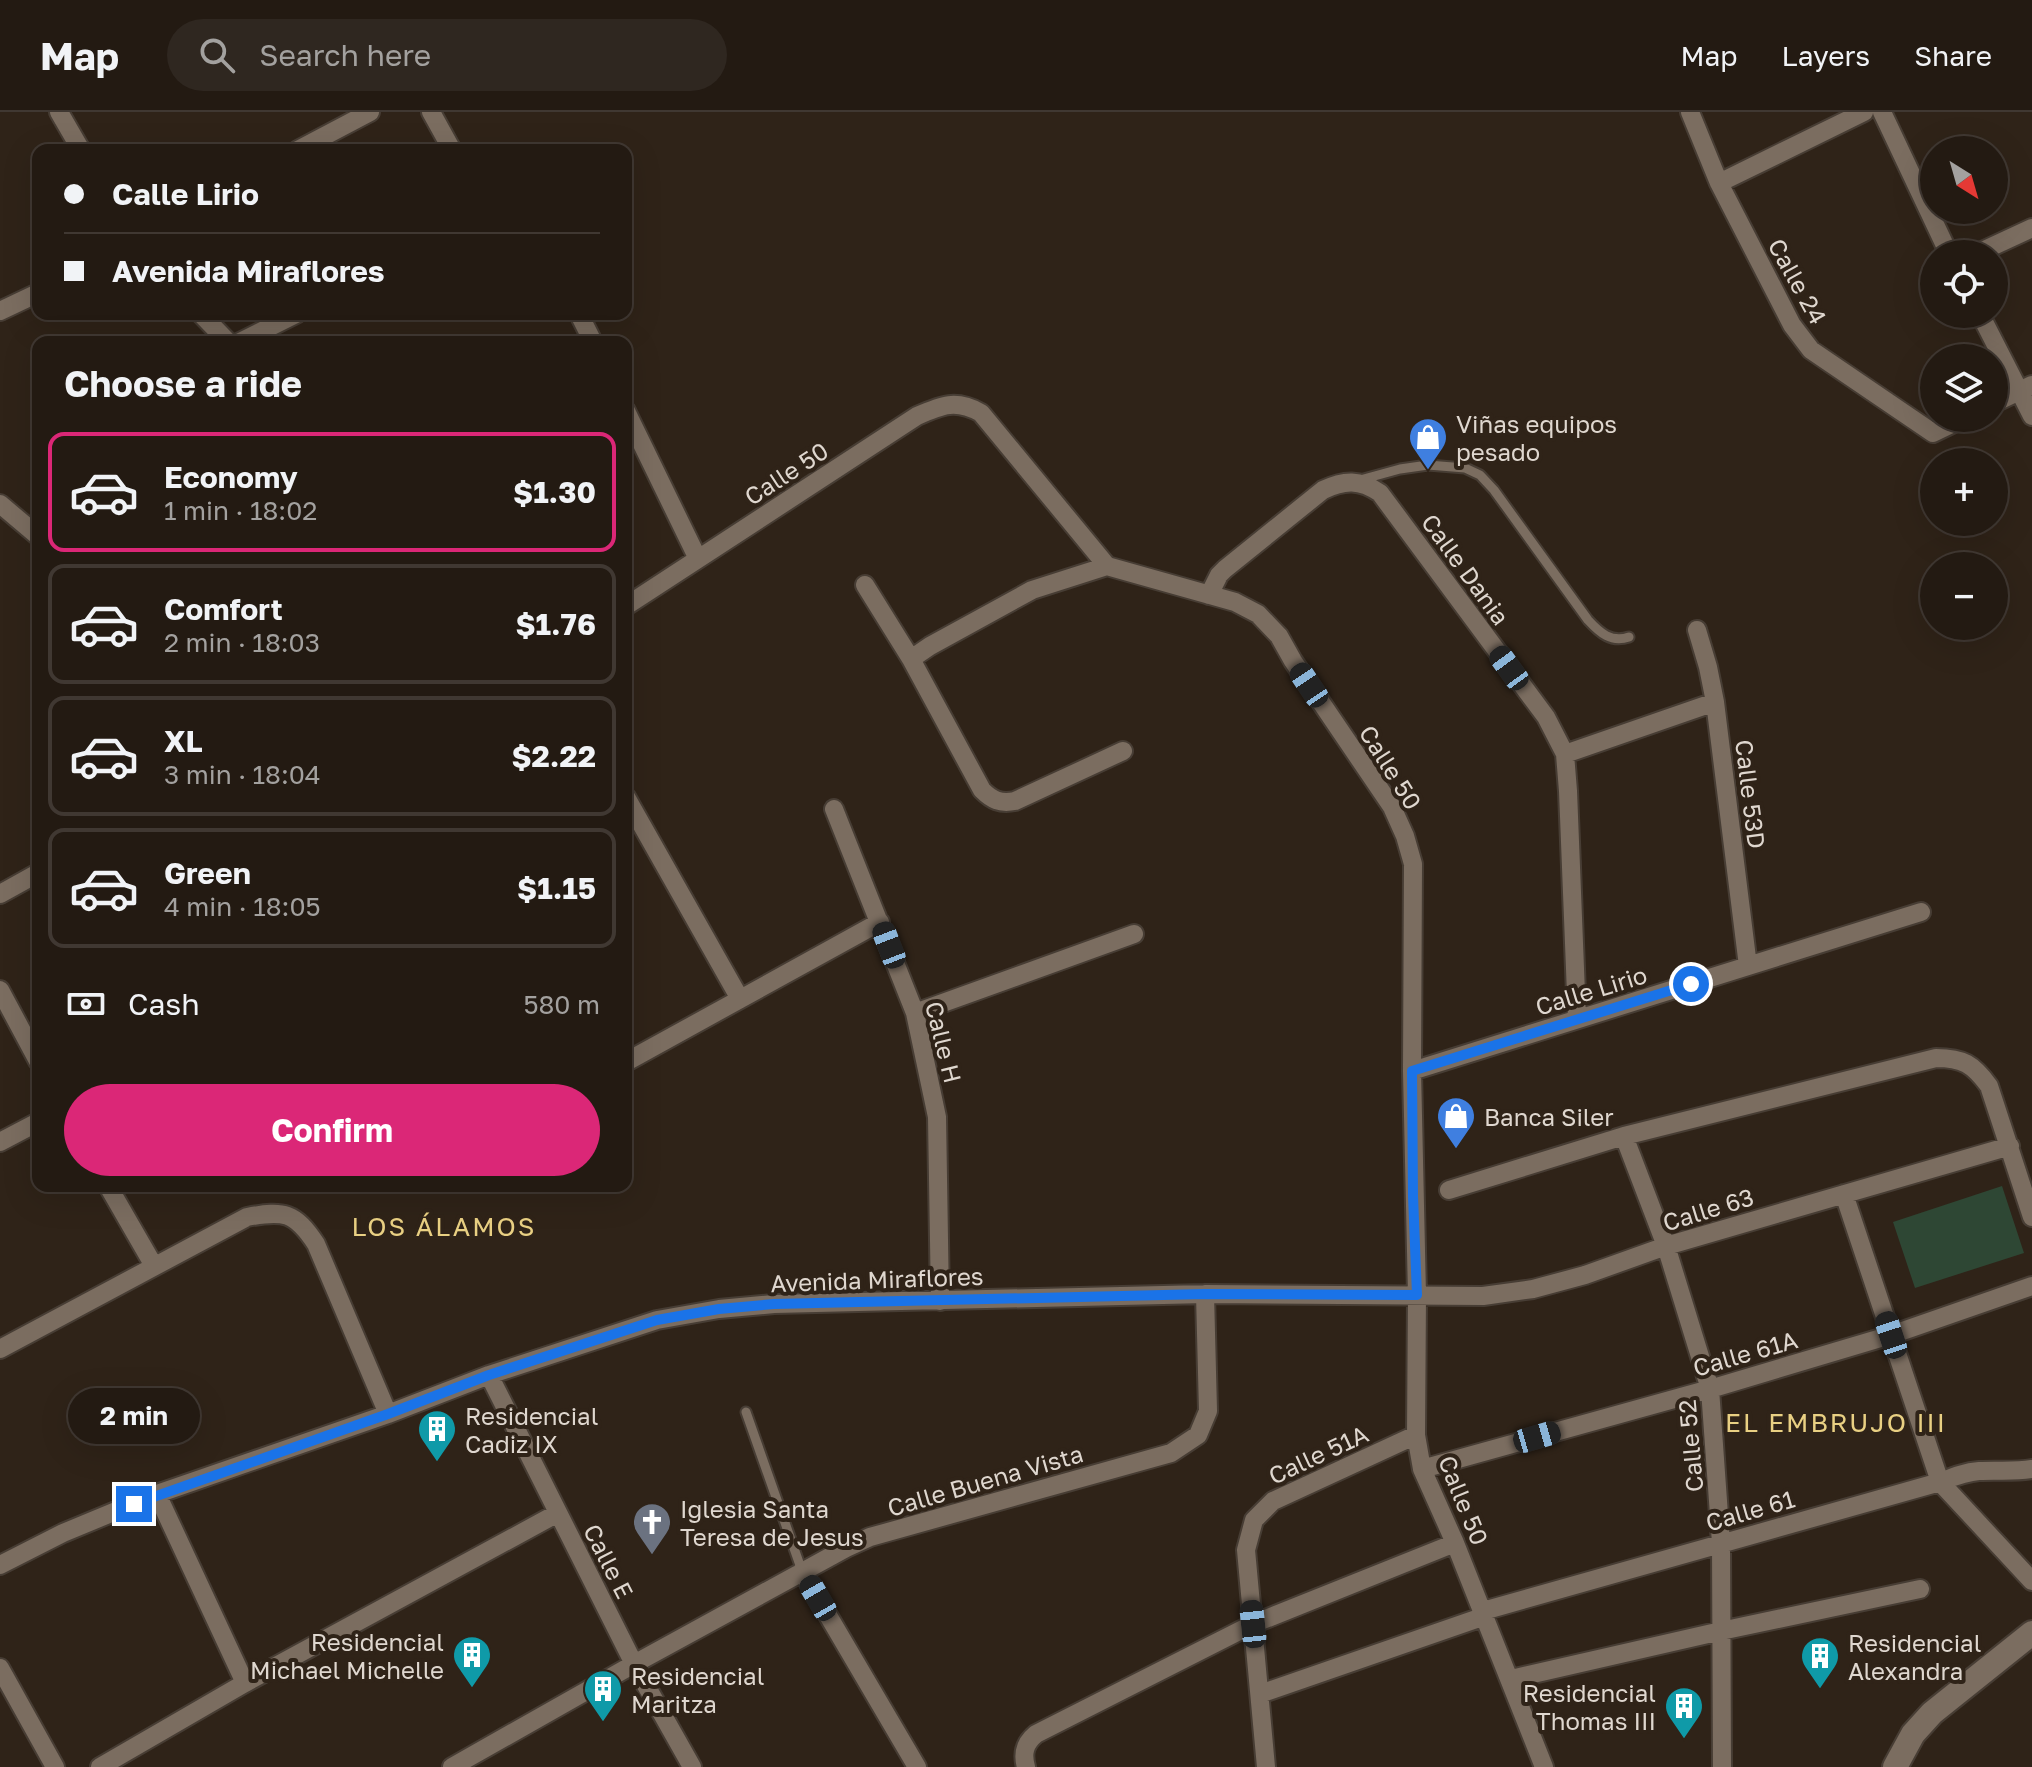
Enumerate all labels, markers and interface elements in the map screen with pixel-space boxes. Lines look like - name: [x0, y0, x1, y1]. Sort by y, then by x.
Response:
- search box: [167, 19, 727, 91]
- text: Map: [40, 33, 119, 78]
- icon: search: [195, 33, 239, 77]
- text: Search here: [259, 37, 431, 73]
- text: Map: [1680, 39, 1738, 72]
- text: Layers: [1782, 39, 1870, 72]
- text: Share: [1914, 39, 1992, 72]
- north arrow: [1920, 136, 2008, 224]
- map controls: [1920, 136, 2008, 640]
- text: Calle Lirio: [112, 176, 259, 212]
- street label: Calle 24: [1763, 233, 1833, 329]
- button: locate: [1920, 240, 2008, 328]
- text: Avenida Miraflores: [112, 253, 385, 289]
- button: layers: [1920, 344, 2008, 432]
- text: Choose a ride: [64, 362, 302, 405]
- place label: Viñas equipos pesado: [1456, 409, 1617, 466]
- shop icon: Viñas equipos pesado: [1407, 416, 1449, 471]
- street label: Calle 50: [739, 435, 833, 511]
- button: +: [1920, 448, 2008, 536]
- icon: car: [68, 456, 140, 528]
- text: Economy: [164, 459, 298, 495]
- text: $1.30: [513, 474, 596, 510]
- text: 1 min · 18:02: [164, 495, 317, 526]
- street label: Calle Dania: [1416, 508, 1516, 630]
- button: −: [1920, 552, 2008, 640]
- icon: car: [68, 588, 140, 660]
- text: Comfort: [164, 591, 283, 627]
- text: $1.76: [515, 606, 596, 642]
- text: 2 min · 18:03: [164, 627, 320, 658]
- car: [1485, 642, 1533, 694]
- car: [1286, 658, 1332, 712]
- icon: car: [68, 720, 140, 792]
- street label: Calle 50: [1354, 720, 1428, 814]
- text: XL: [164, 723, 203, 759]
- text: $2.22: [511, 738, 596, 774]
- street label: Calle 53D: [1730, 738, 1772, 850]
- text: 3 min · 18:04: [164, 759, 321, 790]
- icon: car: [68, 852, 140, 924]
- text: Green: [164, 855, 251, 891]
- text: $1.15: [517, 870, 596, 906]
- text: 4 min · 18:05: [164, 891, 321, 922]
- car: [869, 918, 909, 972]
- street label: Calle Lirio: [1532, 959, 1650, 1021]
- route start: [1673, 966, 1709, 1002]
- icon: cash: [64, 982, 108, 1026]
- text: Cash: [128, 986, 200, 1022]
- text: 580 m: [523, 989, 600, 1020]
- street label: Calle H: [920, 998, 968, 1086]
- button: Confirm: [64, 1084, 600, 1176]
- shop icon: Banca Siler: [1435, 1095, 1477, 1150]
- place label: Banca Siler: [1484, 1102, 1614, 1131]
- street label: Calle 63: [1659, 1181, 1757, 1237]
- district label: LOS ÁLAMOS: [352, 1211, 536, 1242]
- street label: Avenida Miraflores: [770, 1261, 984, 1297]
- car: [1872, 1308, 1910, 1362]
- street label: Calle 61A: [1689, 1324, 1801, 1382]
- callout: 2 min: [68, 1388, 200, 1444]
- street label: Calle 52: [1672, 1399, 1708, 1493]
- text: 2 min: [100, 1400, 168, 1431]
- place label: Residencial Cadiz IX: [465, 1401, 598, 1458]
- district label: EL EMBRUJO III: [1725, 1407, 1947, 1438]
- building icon: Residencial Cadiz IX: [416, 1408, 458, 1463]
- street label: Calle 51A: [1264, 1418, 1372, 1490]
- car: [1511, 1419, 1563, 1455]
- street label: Calle Buena Vista: [884, 1438, 1086, 1522]
- street label: Calle 50: [1433, 1451, 1495, 1549]
- street label: Calle 61: [1702, 1484, 1798, 1536]
- route end: [116, 1486, 152, 1522]
- place label: Iglesia Santa Teresa de Jesus: [680, 1494, 864, 1551]
- church icon: Iglesia Santa Teresa de Jesus: [631, 1501, 673, 1556]
- street label: Calle E: [578, 1519, 640, 1603]
- car: [796, 1571, 840, 1625]
- car: [1239, 1599, 1267, 1649]
- place label: Residencial Michael Michelle: [250, 1627, 444, 1684]
- place label: Residencial Alexandra: [1848, 1628, 1981, 1685]
- building icon: Residencial Michael Michelle: [451, 1634, 493, 1689]
- building icon: Residencial Alexandra: [1799, 1635, 1841, 1690]
- place label: Residencial Maritza: [631, 1661, 764, 1718]
- building icon: Residencial Maritza: [582, 1668, 624, 1723]
- place label: Residencial Thomas III: [1523, 1678, 1656, 1735]
- building icon: Residencial Thomas III: [1663, 1685, 1705, 1740]

